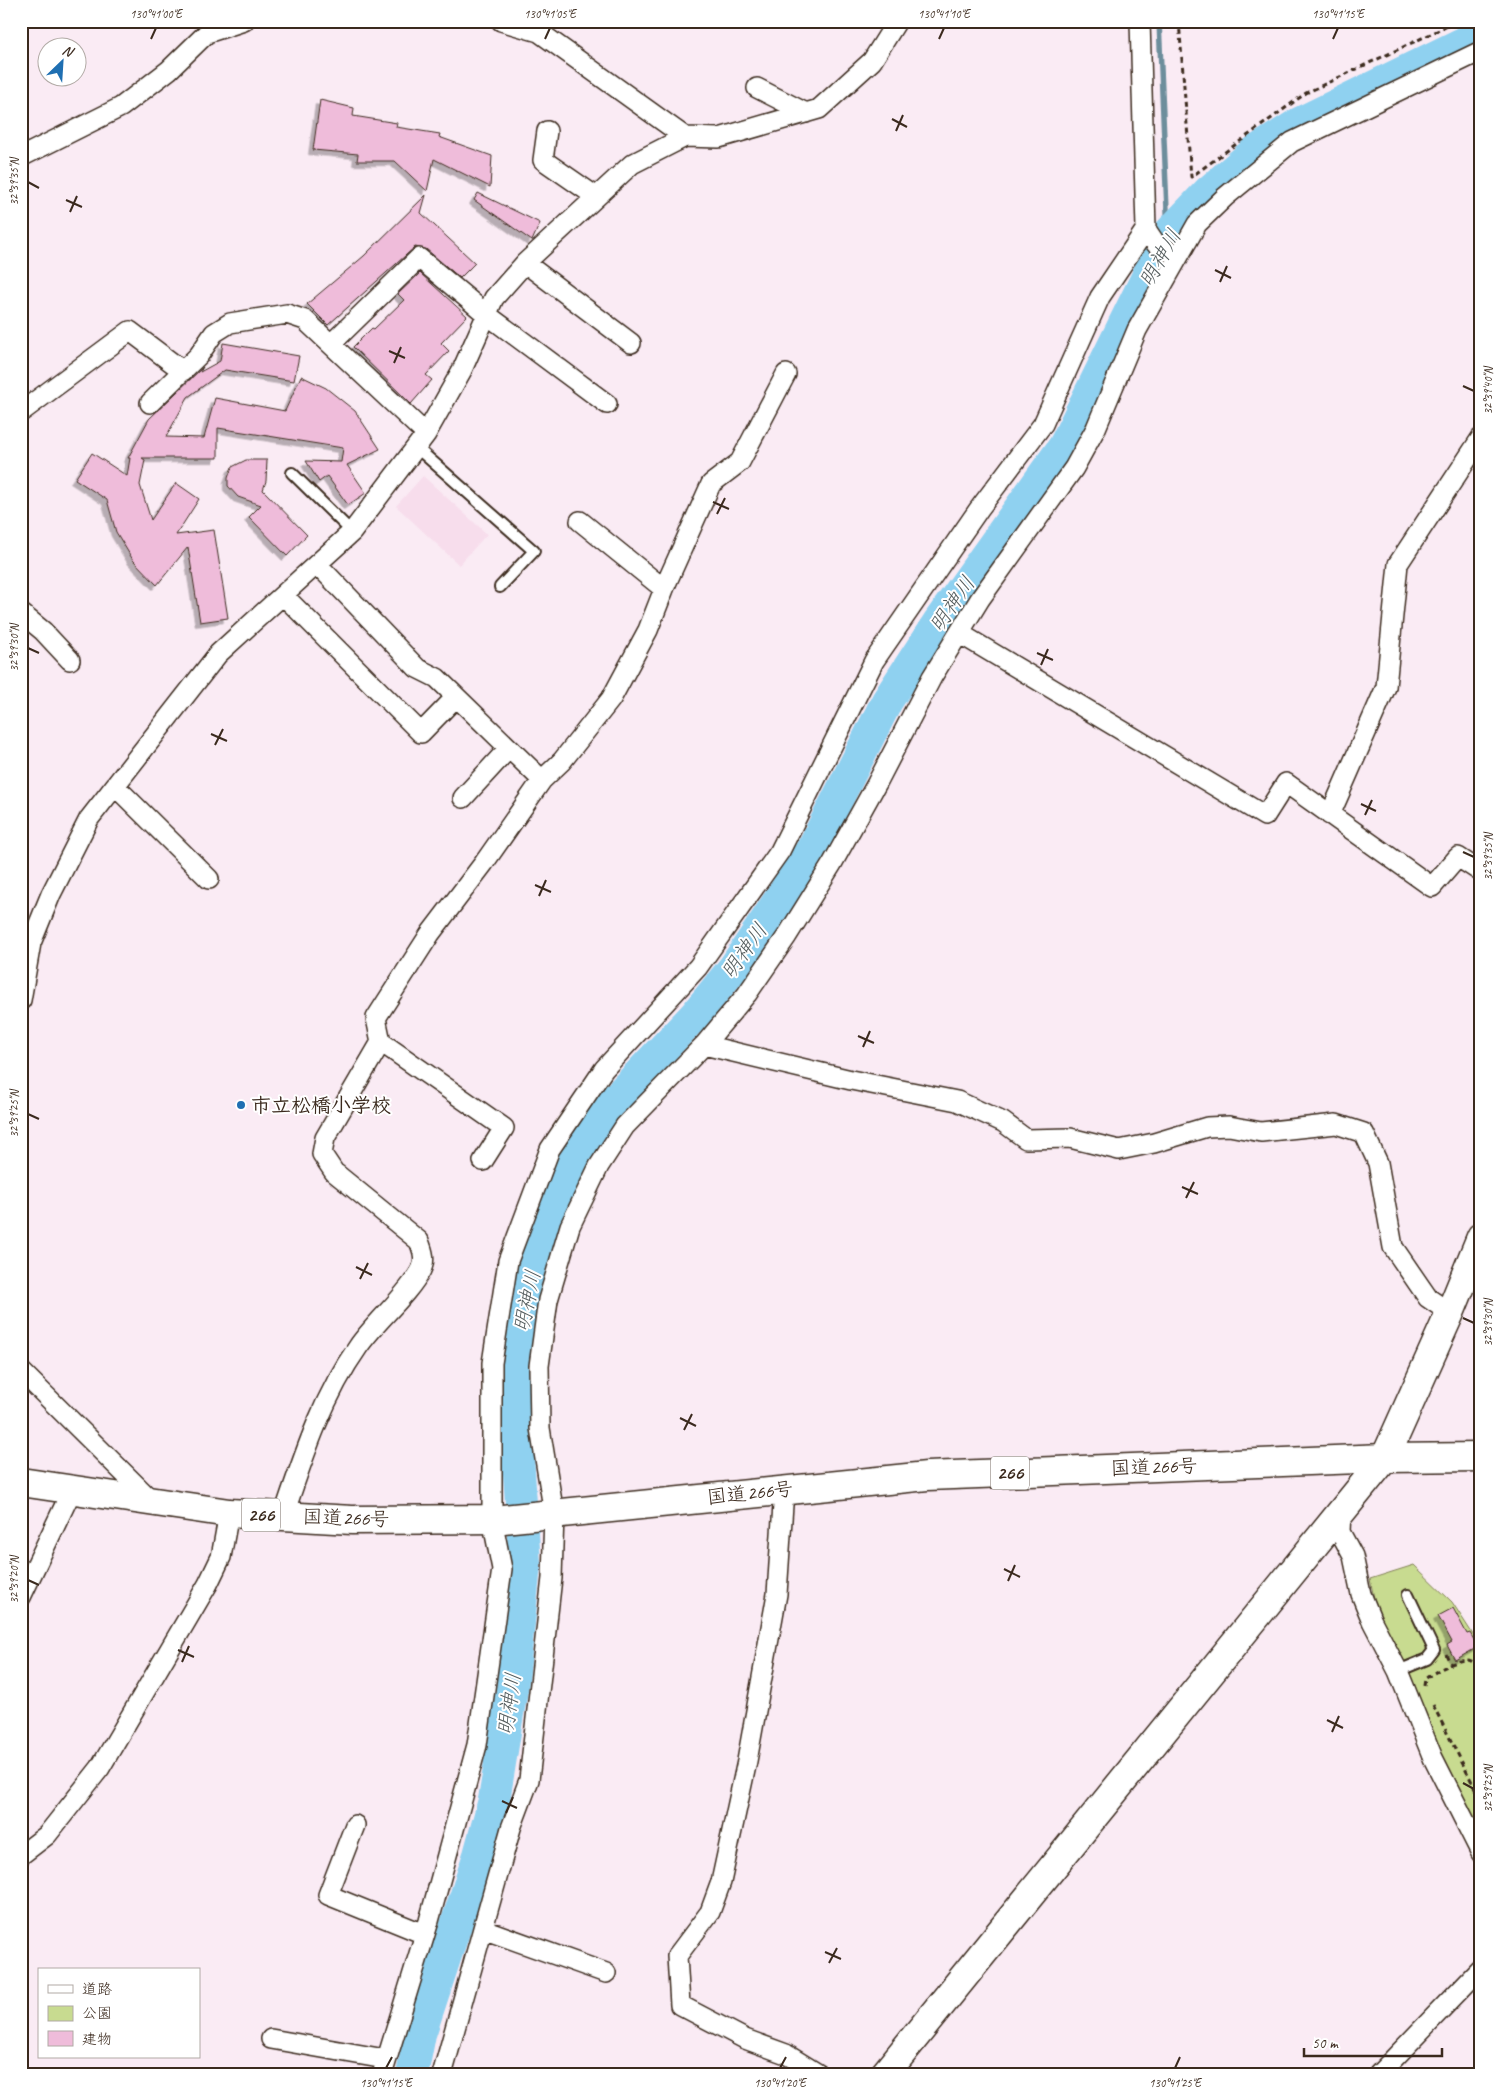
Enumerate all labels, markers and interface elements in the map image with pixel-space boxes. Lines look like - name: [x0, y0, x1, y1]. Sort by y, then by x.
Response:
- text: 130°41'00"E: [130, 6, 184, 22]
- text: 130°41'05"E: [524, 6, 578, 22]
- text: 130°41'10"E: [918, 6, 972, 22]
- text: 130°41'15"E: [1312, 6, 1366, 22]
- north arrow: [38, 38, 88, 88]
- text: N: [60, 41, 77, 61]
- text: 32°39'35"N: [6, 157, 22, 206]
- water label: 明神川: [1133, 224, 1187, 292]
- text: 32°39'40"N: [1480, 366, 1496, 415]
- water label: 明神川: [923, 571, 981, 637]
- text: 32°39'30"N: [6, 623, 22, 672]
- text: 32°39'35"N: [1480, 832, 1496, 881]
- water label: 明神川: [715, 918, 773, 984]
- text: 32°39'25"N: [6, 1089, 22, 1138]
- place label: 市立松橋小学校: [251, 1093, 391, 1118]
- marker: 市立松橋小学校: [235, 1099, 247, 1111]
- water label: 明神川: [508, 1267, 546, 1335]
- text: 32°39'30"N: [1480, 1298, 1496, 1347]
- street label: 国道266号: [1110, 1453, 1198, 1481]
- road number: 266: [991, 1456, 1029, 1490]
- street label: 国道266号: [705, 1476, 795, 1510]
- road number: 266: [242, 1498, 280, 1532]
- street label: 国道266号: [302, 1504, 390, 1532]
- text: 32°39'20"N: [6, 1555, 22, 1604]
- water label: 明神川: [492, 1671, 526, 1737]
- text: 32°39'25"N: [1480, 1764, 1496, 1813]
- legend: [38, 1968, 200, 2058]
- text: 道路: [82, 1980, 112, 1999]
- text: 公園: [82, 2004, 112, 2023]
- scale bar: [1304, 2026, 1442, 2058]
- text: 建物: [82, 2030, 112, 2049]
- text: 50 m: [1312, 2034, 1339, 2053]
- text: 130°41'15"E: [360, 2075, 414, 2091]
- text: 130°41'20"E: [754, 2075, 808, 2091]
- text: 130°41'25"E: [1149, 2075, 1203, 2091]

